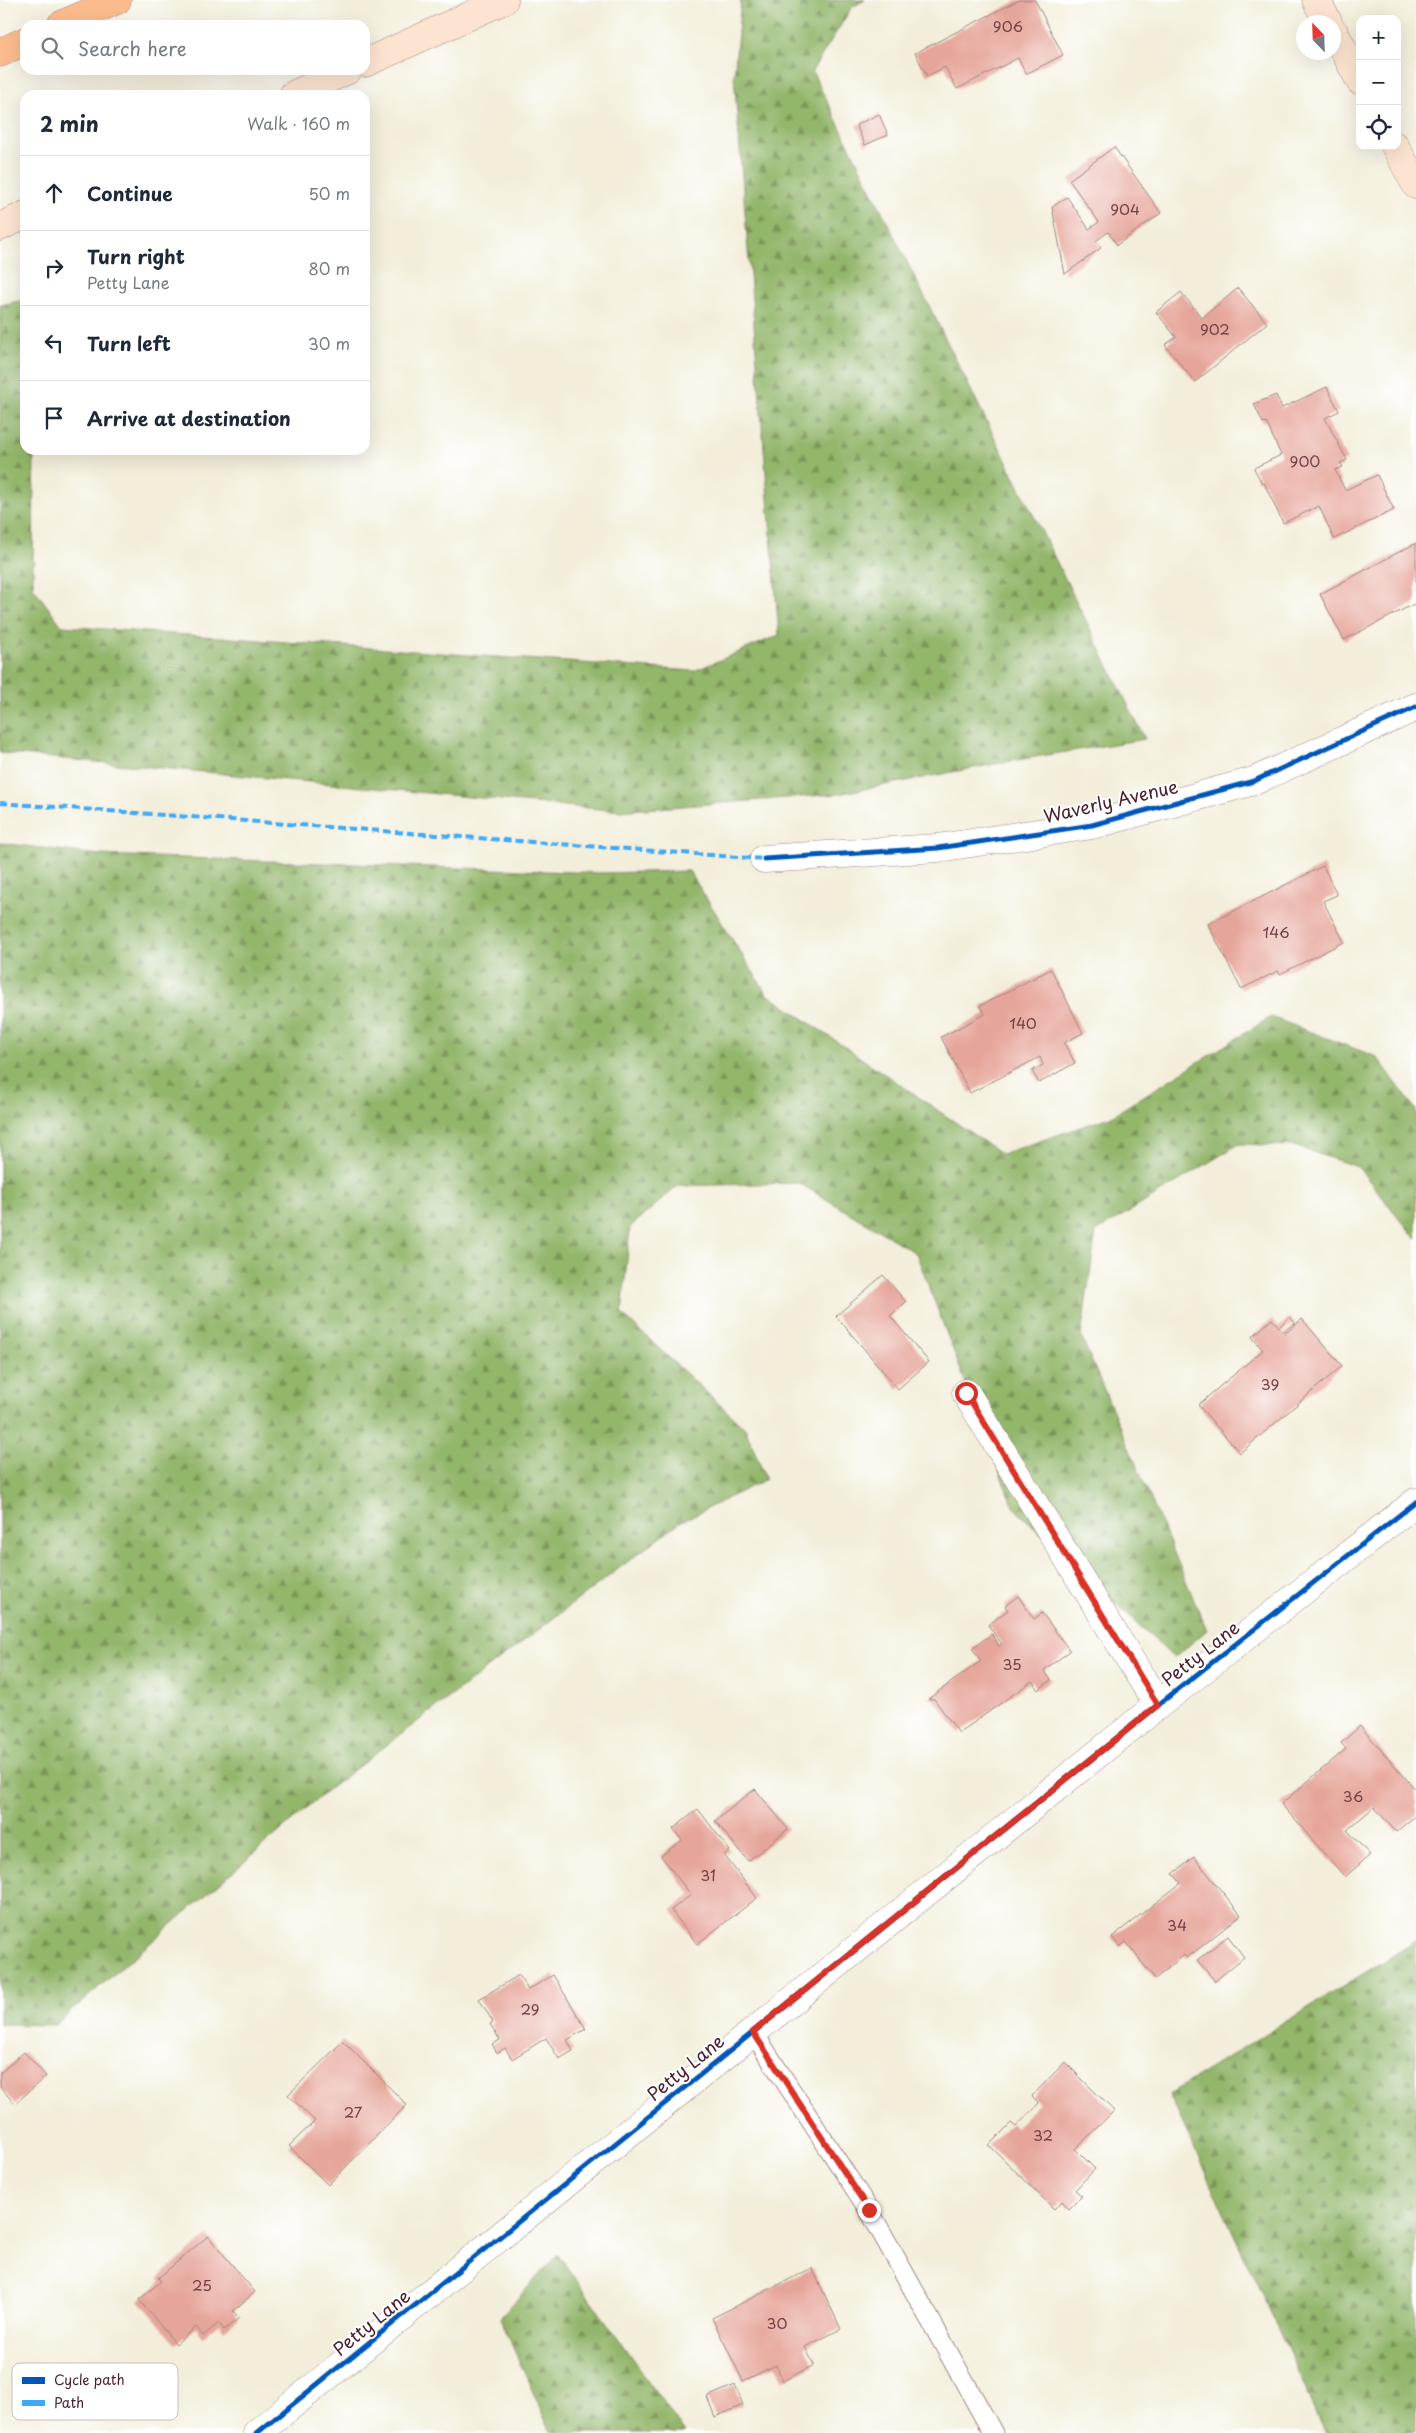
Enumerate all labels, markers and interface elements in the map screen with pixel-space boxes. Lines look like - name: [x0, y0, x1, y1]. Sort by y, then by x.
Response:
- house number: 906: [993, 14, 1023, 37]
- north arrow: [1296, 15, 1341, 60]
- map controls: [1356, 15, 1401, 150]
- button: +: [1356, 15, 1401, 60]
- search box: [20, 20, 370, 75]
- icon: search: [38, 34, 66, 62]
- text: Search here: [78, 34, 187, 62]
- button: −: [1356, 60, 1401, 105]
- button: locate: [1356, 105, 1401, 150]
- text: 2 min: [40, 107, 99, 139]
- text: Walk · 160 m: [247, 111, 350, 135]
- icon: ahead: [40, 179, 68, 207]
- text: Continue: [87, 179, 173, 207]
- text: 50 m: [309, 181, 350, 205]
- house number: 904: [1110, 197, 1140, 220]
- text: Turn right: [87, 242, 185, 270]
- icon: right: [40, 254, 68, 282]
- text: 80 m: [308, 256, 350, 280]
- text: Petty Lane: [87, 270, 170, 294]
- house number: 902: [1200, 317, 1230, 340]
- icon: left: [40, 329, 68, 357]
- text: Turn left: [87, 329, 171, 357]
- text: 30 m: [308, 331, 350, 355]
- icon: arrive: [40, 404, 68, 432]
- text: Arrive at destination: [87, 404, 291, 432]
- house number: 900: [1290, 449, 1320, 472]
- street label: Waverly Avenue: [1041, 772, 1181, 829]
- house number: 146: [1262, 920, 1290, 943]
- house number: 140: [1009, 1011, 1037, 1034]
- house number: 39: [1261, 1372, 1279, 1395]
- route start: [955, 1382, 978, 1405]
- street label: Petty Lane: [1155, 1614, 1245, 1692]
- house number: 35: [1002, 1652, 1022, 1675]
- house number: 36: [1343, 1784, 1363, 1807]
- house number: 31: [700, 1863, 716, 1886]
- house number: 34: [1167, 1913, 1187, 1936]
- house number: 29: [520, 1997, 540, 2020]
- street label: Petty Lane: [640, 2027, 730, 2107]
- house number: 27: [344, 2100, 363, 2123]
- house number: 32: [1033, 2123, 1053, 2146]
- route end: [858, 2199, 881, 2222]
- house number: 25: [192, 2273, 212, 2296]
- street label: Petty Lane: [326, 2282, 416, 2362]
- house number: 30: [767, 2311, 787, 2334]
- legend: [12, 2363, 178, 2420]
- text: Cycle path: [54, 2369, 125, 2390]
- text: Path: [54, 2392, 84, 2413]

